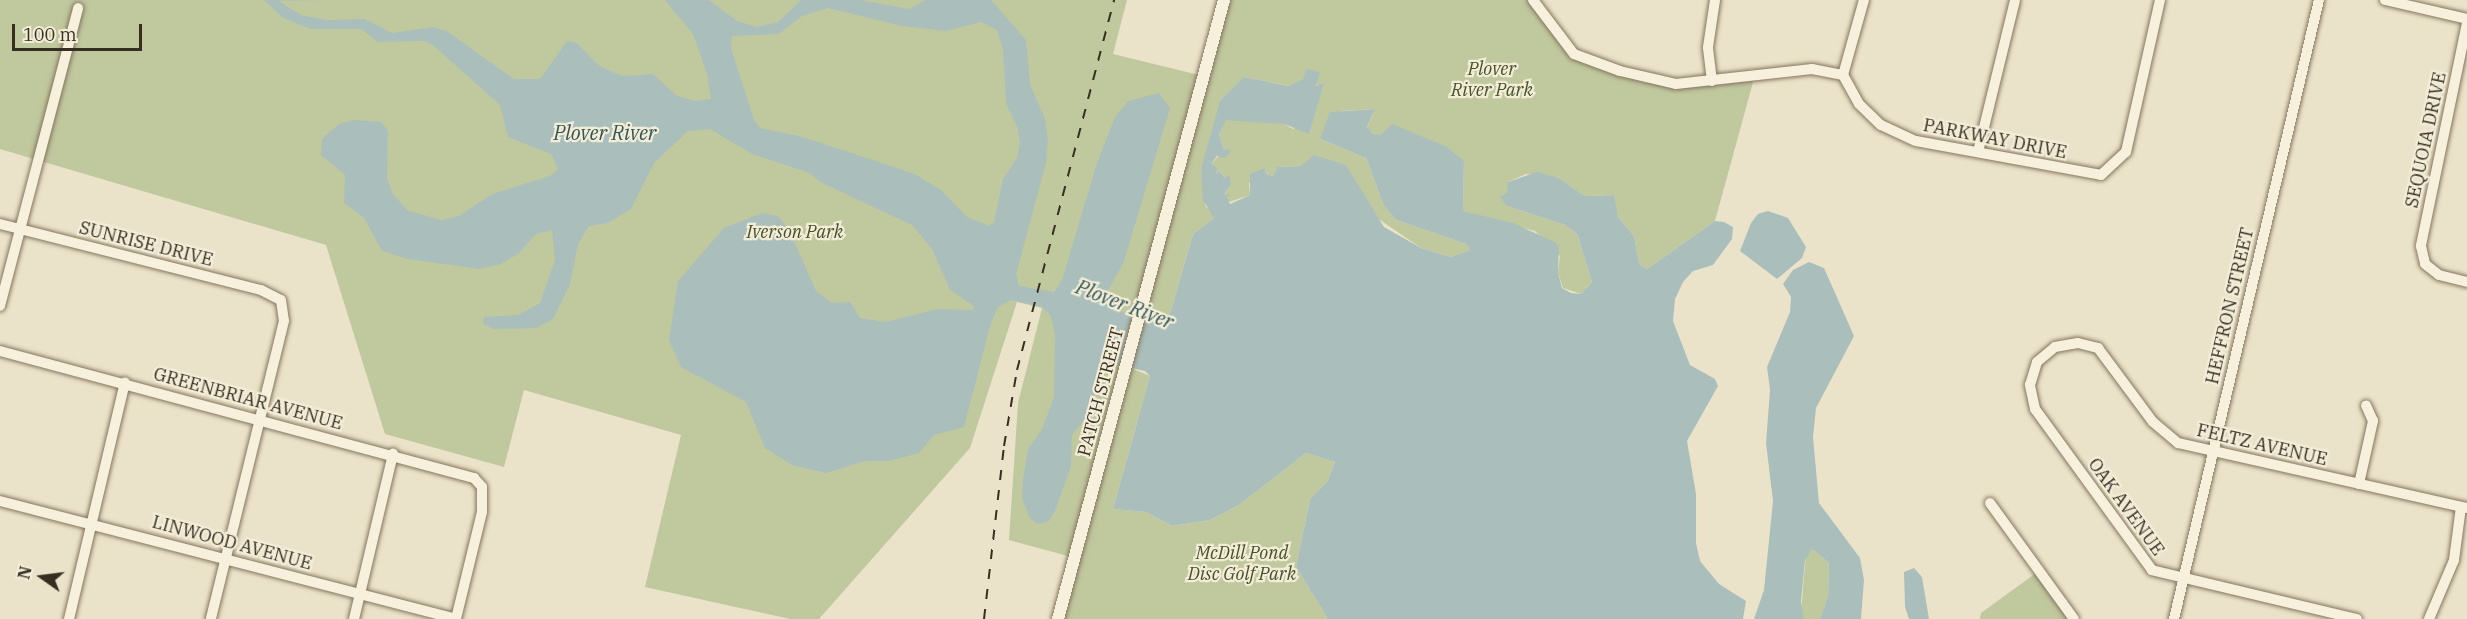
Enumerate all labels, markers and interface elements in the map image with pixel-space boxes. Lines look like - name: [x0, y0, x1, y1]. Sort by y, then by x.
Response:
- scale bar: [15, 12, 146, 50]
- text: 100 m: [23, 23, 77, 46]
- park label: Plover River Park: [1451, 59, 1533, 101]
- street label: SEQUOIA DRIVE: [2401, 70, 2451, 210]
- street label: PARKWAY DRIVE: [1921, 114, 2069, 164]
- water label: Plover River: [553, 120, 657, 144]
- street label: SUNRISE DRIVE: [77, 217, 215, 271]
- park label: Iverson Park: [747, 221, 843, 243]
- street label: HEFFRON STREET: [2201, 226, 2259, 386]
- water label: Plover River: [1073, 274, 1177, 334]
- street label: PATCH STREET: [1073, 325, 1129, 459]
- street label: GREENBRIAR AVENUE: [151, 363, 345, 435]
- street label: FELTZ AVENUE: [2195, 419, 2329, 471]
- street label: OAK AVENUE: [2083, 454, 2169, 560]
- street label: LINWOOD AVENUE: [150, 511, 314, 575]
- park label: McDill Pond Disc Golf Park: [1188, 543, 1296, 586]
- north arrow: [12, 547, 72, 607]
- text: N: [13, 564, 36, 581]

